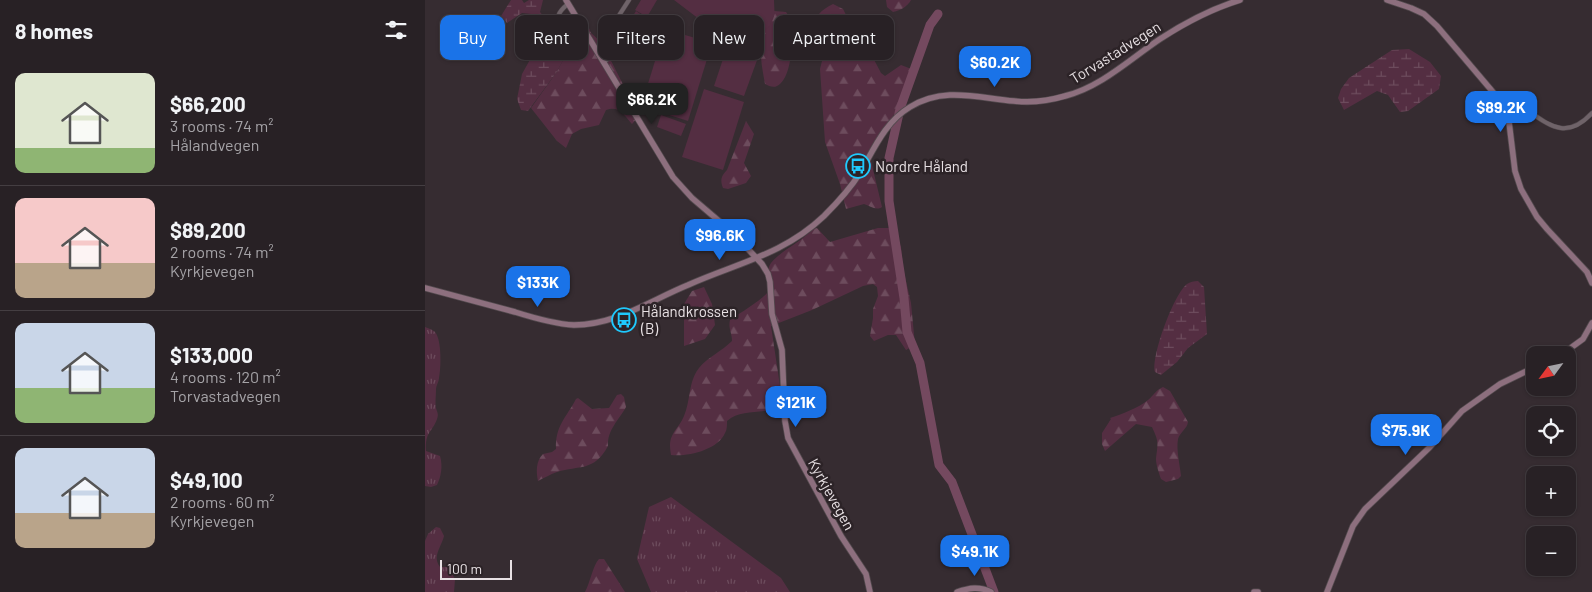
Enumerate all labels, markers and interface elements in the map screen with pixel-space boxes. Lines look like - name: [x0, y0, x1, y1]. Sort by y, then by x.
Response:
- chip: Buy: [440, 15, 505, 60]
- chip: Rent: [515, 15, 588, 60]
- chip: Filters: [598, 15, 684, 60]
- chip: New: [694, 15, 764, 60]
- chip: Apartment: [774, 15, 894, 60]
- icon: filters: [382, 16, 410, 44]
- street label: Torvastadvegen: [1066, 17, 1164, 87]
- text: 8 homes: [15, 18, 93, 43]
- pin: $60.2K: [954, 46, 1036, 88]
- text: $60.2K: [970, 52, 1020, 71]
- pin: $66.2K: [611, 82, 693, 125]
- text: $66.2K: [627, 89, 677, 108]
- pin: $89.2K: [1460, 90, 1542, 133]
- text: $66,200: [170, 91, 246, 116]
- icon: home: [55, 93, 115, 153]
- text: $89.2K: [1476, 97, 1526, 116]
- text: 3 rooms · 74 m²: [170, 116, 273, 135]
- text: Hålandvegen: [170, 135, 259, 154]
- bus stop icon: Nordre Håland: [845, 153, 871, 179]
- place label: Nordre Håland: [875, 157, 968, 175]
- text: $89,200: [170, 217, 246, 242]
- icon: home: [55, 218, 115, 278]
- pin: $96.6K: [679, 218, 761, 261]
- text: $96.6K: [695, 225, 745, 244]
- text: 2 rooms · 74 m²: [170, 242, 274, 261]
- text: Kyrkjevegen: [170, 261, 254, 280]
- pin: $133K: [503, 266, 573, 308]
- text: $133K: [517, 272, 559, 291]
- place label: Hålandkrossen (B): [640, 302, 737, 337]
- bus stop icon: Hålandkrossen (B): [611, 307, 637, 333]
- text: $133,000: [170, 342, 253, 367]
- icon: home: [55, 343, 115, 403]
- north arrow: [1526, 346, 1576, 396]
- map controls: [1526, 346, 1576, 576]
- text: 4 rooms · 120 m²: [170, 367, 281, 386]
- text: Torvastadvegen: [170, 386, 281, 405]
- pin: $121K: [761, 386, 831, 428]
- text: $121K: [776, 392, 816, 411]
- button: locate: [1526, 406, 1576, 456]
- pin: $75.9K: [1365, 414, 1447, 456]
- text: $75.9K: [1382, 420, 1430, 439]
- street label: Kyrkjevegen: [805, 455, 859, 533]
- button: +: [1526, 466, 1576, 516]
- text: $49,100: [170, 467, 243, 492]
- icon: home: [55, 468, 115, 528]
- text: 2 rooms · 60 m²: [170, 492, 275, 511]
- text: Kyrkjevegen: [170, 511, 254, 530]
- button: −: [1526, 526, 1576, 576]
- pin: $49.1K: [934, 534, 1016, 577]
- text: $49.1K: [951, 541, 999, 560]
- scale bar: [440, 557, 513, 580]
- text: 100 m: [447, 560, 482, 577]

